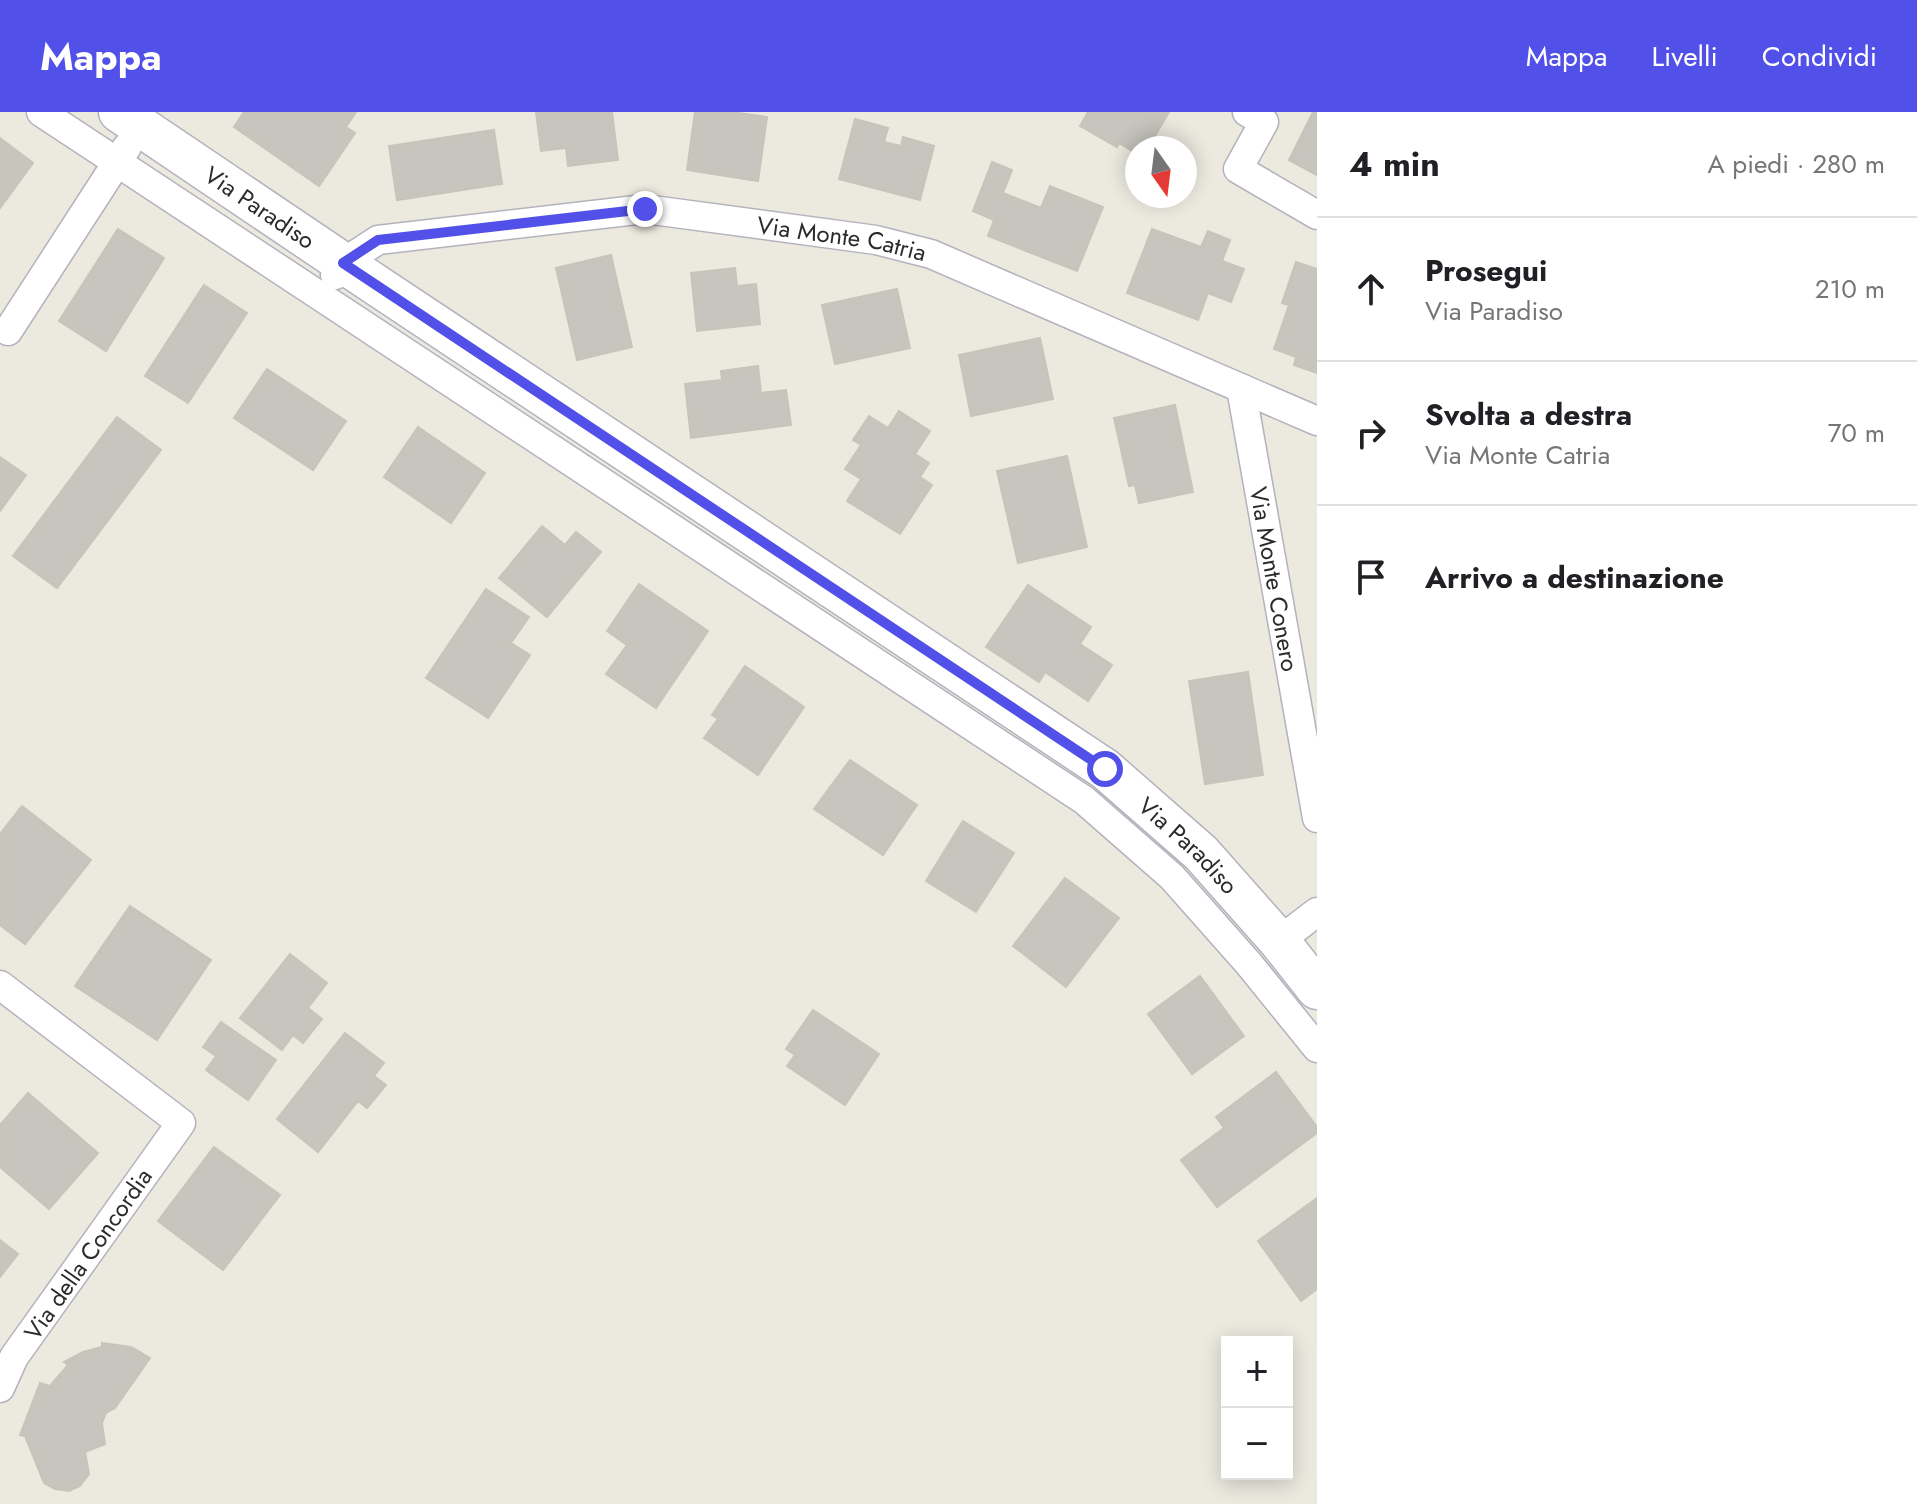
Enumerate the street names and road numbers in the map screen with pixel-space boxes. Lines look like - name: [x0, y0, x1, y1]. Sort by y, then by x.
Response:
- street label: Via Paradiso: [197, 157, 323, 257]
- street label: Via Monte Catria: [755, 207, 930, 270]
- street label: Via Monte Conero: [1241, 484, 1308, 674]
- street label: Via Paradiso: [1131, 788, 1247, 901]
- street label: Via della Concordia: [15, 1161, 161, 1347]

